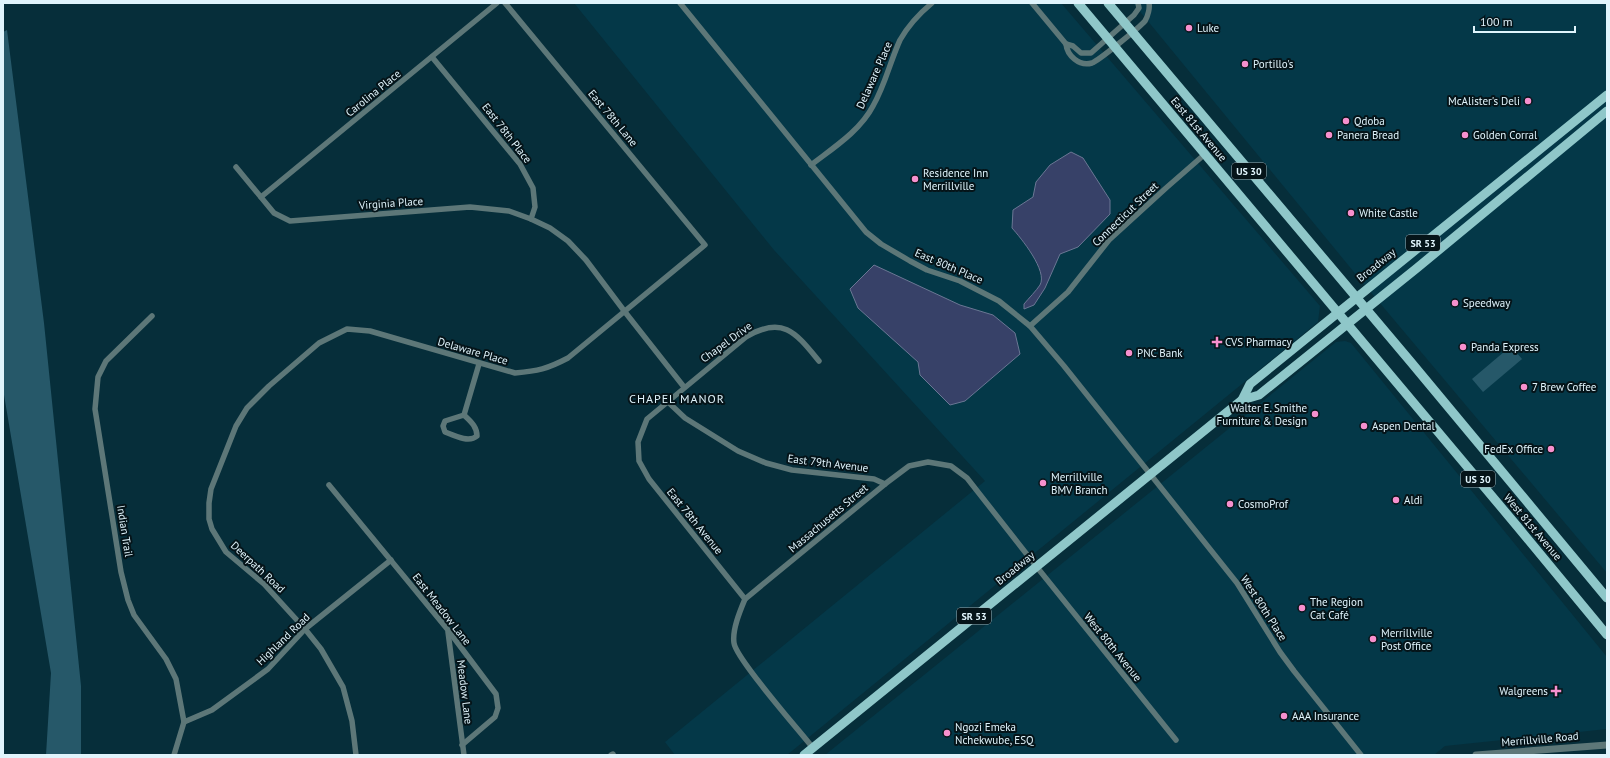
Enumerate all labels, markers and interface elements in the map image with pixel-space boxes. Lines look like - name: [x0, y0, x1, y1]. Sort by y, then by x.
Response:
- scale bar: [1474, 8, 1575, 34]
- text: 100 m: [1480, 14, 1513, 29]
- place label: Luke: [1197, 21, 1220, 35]
- marker: Luke: [1184, 23, 1194, 33]
- street label: Delaware Place: [853, 39, 895, 111]
- place label: Portillo's: [1253, 57, 1294, 71]
- marker: Portillo's: [1240, 59, 1250, 69]
- street label: Carolina Place: [343, 66, 404, 119]
- street label: East 78th Lane: [585, 87, 641, 150]
- street label: East 81st Avenue: [1168, 94, 1230, 164]
- place label: McAlister's Deli: [1448, 94, 1520, 108]
- marker: McAlister's Deli: [1523, 96, 1533, 106]
- street label: East 78th Place: [479, 100, 535, 166]
- place label: Qdoba: [1354, 114, 1385, 128]
- marker: Qdoba: [1341, 116, 1351, 126]
- place label: Panera Bread: [1337, 128, 1399, 142]
- place label: Golden Corral: [1473, 128, 1538, 142]
- marker: Panera Bread: [1324, 130, 1334, 140]
- marker: Golden Corral: [1460, 130, 1470, 140]
- road number: US 30: [1232, 163, 1266, 179]
- place label: Residence Inn Merrillville: [923, 166, 988, 193]
- marker: Residence Inn Merrillville: [910, 174, 920, 184]
- street label: Connecticut Street: [1089, 179, 1161, 249]
- street label: Virginia Place: [357, 194, 424, 212]
- place label: White Castle: [1359, 206, 1418, 220]
- marker: White Castle: [1346, 208, 1356, 218]
- road number: SR 53: [1406, 235, 1440, 251]
- street label: East 80th Place: [913, 245, 985, 287]
- street label: Broadway: [1354, 245, 1399, 285]
- place label: Speedway: [1463, 296, 1511, 310]
- marker: Speedway: [1450, 298, 1460, 308]
- street label: Chapel Drive: [698, 318, 755, 365]
- street label: Delaware Place: [436, 334, 510, 368]
- place label: CVS Pharmacy: [1225, 335, 1293, 349]
- marker: CVS Pharmacy: [1212, 337, 1222, 347]
- place label: Panda Express: [1471, 340, 1539, 354]
- marker: Panda Express: [1458, 342, 1468, 352]
- place label: PNC Bank: [1137, 346, 1183, 360]
- marker: PNC Bank: [1124, 348, 1134, 358]
- place label: 7 Brew Coffee: [1532, 380, 1597, 394]
- marker: 7 Brew Coffee: [1519, 382, 1529, 392]
- district label: CHAPEL MANOR: [629, 391, 725, 406]
- place label: Walter E. Smithe Furniture & Design: [1217, 401, 1307, 428]
- marker: Walter E. Smithe Furniture & Design: [1310, 409, 1320, 419]
- place label: Aspen Dental: [1372, 419, 1436, 433]
- marker: Aspen Dental: [1359, 421, 1369, 431]
- place label: FedEx Office: [1484, 442, 1543, 456]
- marker: FedEx Office: [1546, 444, 1556, 454]
- street label: East 79th Avenue: [787, 451, 870, 475]
- place label: Merrillville BMV Branch: [1051, 470, 1108, 497]
- road number: US 30: [1461, 471, 1495, 487]
- marker: Merrillville BMV Branch: [1038, 478, 1048, 488]
- street label: Massachusetts Street: [786, 481, 871, 555]
- street label: East 78th Avenue: [664, 485, 726, 557]
- street label: West 81st Avenue: [1501, 491, 1565, 564]
- place label: Aldi: [1404, 493, 1423, 507]
- marker: Aldi: [1391, 495, 1401, 505]
- place label: CosmoProf: [1238, 497, 1289, 511]
- marker: CosmoProf: [1225, 499, 1235, 509]
- street label: Indian Trail: [114, 504, 136, 559]
- street label: Deerpath Road: [228, 538, 288, 596]
- street label: Broadway: [993, 548, 1038, 588]
- street label: East Meadow Lane: [410, 570, 475, 648]
- street label: West 80th Place: [1238, 573, 1291, 644]
- place label: The Region Cat Café: [1310, 595, 1363, 622]
- marker: The Region Cat Café: [1297, 603, 1307, 613]
- road number: SR 53: [957, 608, 991, 624]
- street label: Highland Road: [253, 610, 313, 668]
- street label: West 80th Avenue: [1081, 610, 1145, 684]
- place label: Merrillville Post Office: [1381, 626, 1433, 653]
- marker: Merrillville Post Office: [1368, 634, 1378, 644]
- street label: Meadow Lane: [454, 659, 476, 725]
- place label: Walgreens: [1499, 684, 1548, 698]
- marker: Walgreens: [1551, 686, 1561, 696]
- place label: AAA Insurance: [1292, 709, 1359, 723]
- marker: AAA Insurance: [1279, 711, 1289, 721]
- place label: Ngozi Emeka Nchekwube, ESQ: [955, 720, 1034, 747]
- marker: Ngozi Emeka Nchekwube, ESQ: [942, 728, 952, 738]
- street label: Merrillville Road: [1501, 729, 1579, 749]

